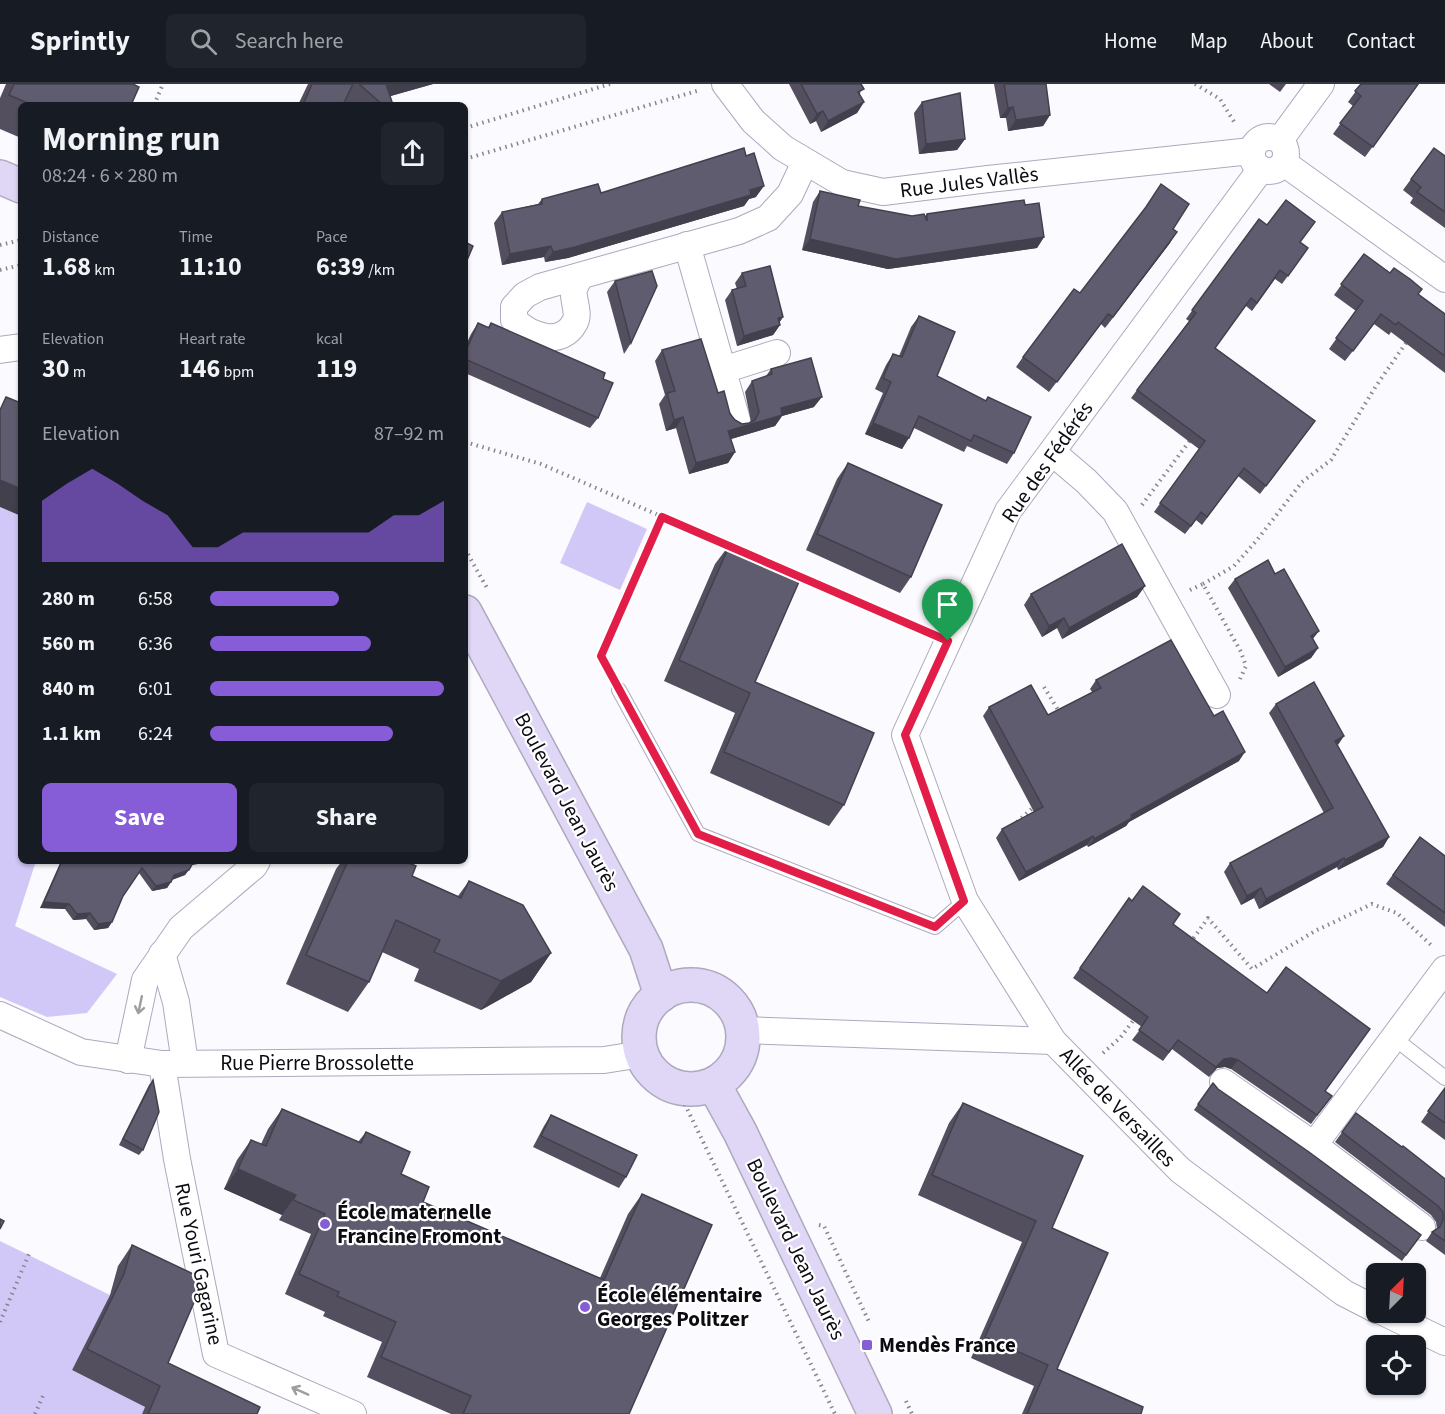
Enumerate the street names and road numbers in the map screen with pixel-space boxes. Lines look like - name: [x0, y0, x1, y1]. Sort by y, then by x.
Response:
- street label: Rue Jules Vallès: [898, 159, 1040, 205]
- street label: Rue des Fédérés: [994, 395, 1100, 529]
- street label: Boulevard Jean Jaurès: [507, 707, 627, 897]
- street label: Allée de Versailles: [1053, 1040, 1183, 1174]
- street label: Rue Pierre Brossolette: [220, 1048, 414, 1078]
- street label: Boulevard Jean Jaurès: [739, 1153, 853, 1345]
- street label: Rue Youri Gagarine: [167, 1180, 231, 1348]

